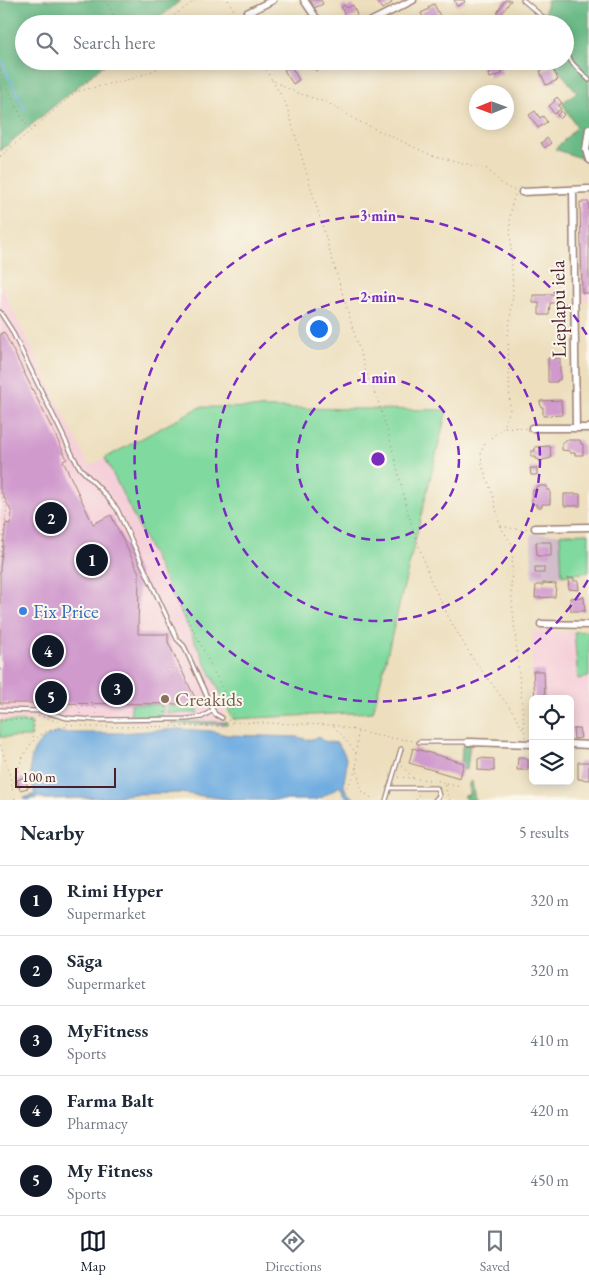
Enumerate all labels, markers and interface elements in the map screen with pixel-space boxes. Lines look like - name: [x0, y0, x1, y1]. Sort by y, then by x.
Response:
- search box: [15, 15, 574, 70]
- icon: search: [33, 29, 61, 57]
- text: Search here: [73, 30, 155, 55]
- north arrow: [469, 85, 514, 130]
- text: 3 min: [360, 206, 397, 225]
- street label: Lieplapu iela: [544, 260, 572, 358]
- text: 2 min: [360, 287, 397, 306]
- your location: [306, 316, 332, 342]
- text: 1 min: [360, 368, 397, 387]
- centre of rings: [369, 450, 387, 468]
- pin: 2: [35, 499, 67, 537]
- pin: 1: [76, 541, 108, 579]
- place label: Fix Price: [33, 598, 99, 624]
- marker: Fix Price: [17, 605, 29, 617]
- pin: 4: [32, 632, 64, 670]
- pin: 3: [101, 670, 133, 708]
- pin: 5: [35, 678, 67, 716]
- place label: Creakids: [175, 686, 243, 712]
- marker: Creakids: [159, 693, 171, 705]
- map controls: [529, 695, 574, 785]
- button: locate: [529, 695, 574, 740]
- button: layers: [529, 740, 574, 785]
- scale bar: [15, 765, 116, 788]
- text: 100 m: [22, 768, 56, 786]
- text: Nearby: [20, 819, 84, 846]
- text: 5 results: [519, 822, 569, 843]
- text: Rimi Hyper: [67, 878, 163, 903]
- text: 1: [32, 890, 40, 911]
- text: 320 m: [530, 890, 569, 911]
- text: Supermarket: [67, 903, 146, 924]
- text: Sāga: [67, 948, 103, 973]
- text: 2: [32, 960, 40, 981]
- text: 320 m: [530, 960, 569, 981]
- text: Supermarket: [67, 973, 146, 994]
- text: MyFitness: [67, 1018, 148, 1043]
- text: 3: [32, 1030, 40, 1051]
- text: 410 m: [530, 1030, 569, 1051]
- text: Sports: [67, 1043, 106, 1064]
- text: Farma Balt: [67, 1088, 154, 1113]
- text: 4: [32, 1100, 40, 1121]
- text: 420 m: [530, 1100, 569, 1121]
- text: Pharmacy: [67, 1113, 128, 1134]
- text: My Fitness: [67, 1158, 153, 1183]
- text: 5: [32, 1170, 40, 1191]
- text: 450 m: [530, 1170, 569, 1191]
- text: Sports: [67, 1183, 106, 1204]
- tab: Map: [79, 1227, 107, 1275]
- tab: Directions: [265, 1227, 322, 1275]
- tab: Saved: [480, 1227, 510, 1275]

